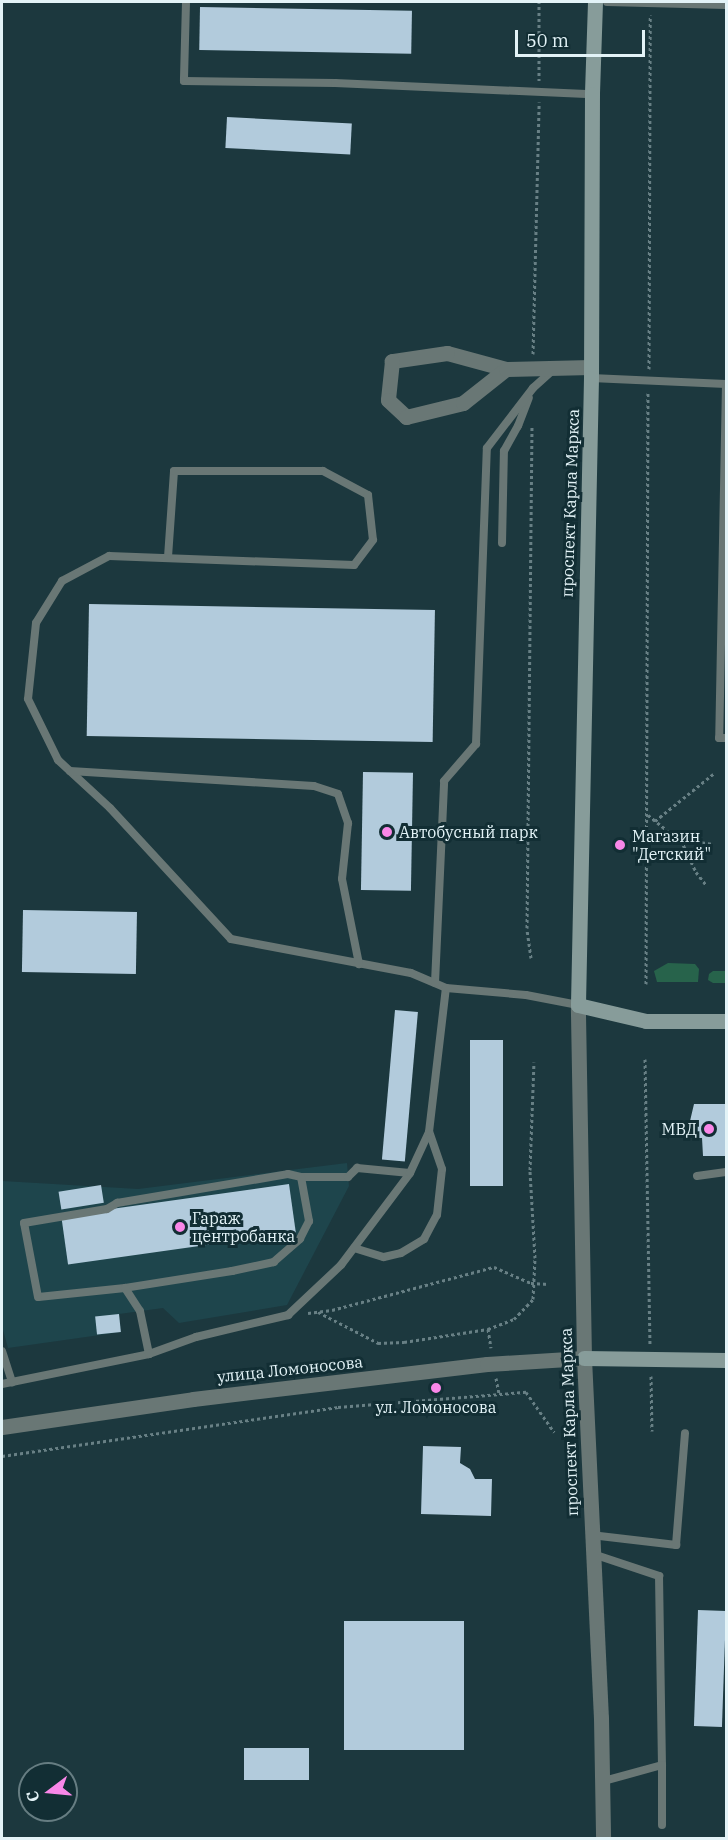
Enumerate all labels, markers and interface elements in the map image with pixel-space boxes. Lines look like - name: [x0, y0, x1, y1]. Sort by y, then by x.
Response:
- scale bar: [518, 18, 648, 56]
- text: 50 m: [526, 29, 569, 52]
- street label: проспект Карла Маркса: [557, 408, 583, 598]
- place label: Автобусный парк: [399, 822, 538, 842]
- marker: Автобусный парк: [380, 825, 394, 839]
- place label: Магазин "Детский": [632, 826, 711, 864]
- marker: Магазин "Детский": [613, 838, 627, 852]
- place label: МВД: [662, 1119, 697, 1139]
- marker: МВД: [702, 1122, 716, 1136]
- place label: Гараж центробанка: [192, 1208, 295, 1246]
- marker: Гараж центробанка: [173, 1220, 187, 1234]
- street label: проспект Карла Маркса: [556, 1327, 582, 1517]
- street label: улица Ломоносова: [216, 1352, 364, 1386]
- marker: ул. Ломоносова: [429, 1381, 443, 1395]
- place label: ул. Ломоносова: [375, 1397, 497, 1417]
- north arrow: [18, 1762, 78, 1822]
- text: С: [22, 1789, 44, 1804]

